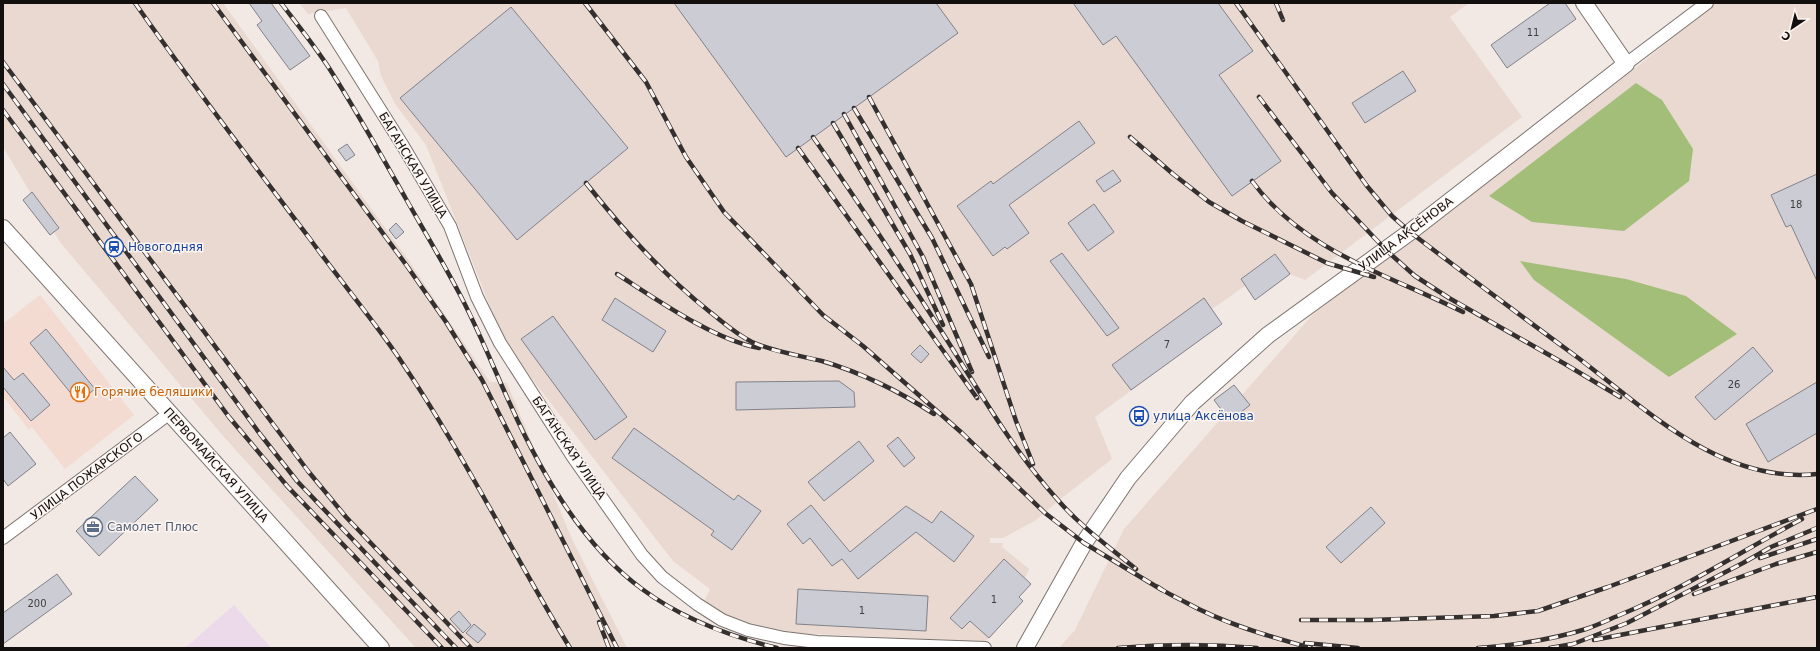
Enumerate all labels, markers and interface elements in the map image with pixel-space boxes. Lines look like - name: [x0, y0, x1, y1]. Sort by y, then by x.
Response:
- north arrow: [1772, 8, 1812, 48]
- house number: 11: [1527, 27, 1539, 38]
- text: С: [1780, 28, 1794, 43]
- street label: БАГАНСКАЯ УЛИЦА: [376, 109, 451, 221]
- street label: УЛИЦА АКСЁНОВА: [1356, 193, 1456, 274]
- house number: 18: [1790, 199, 1802, 210]
- station icon: Новогодняя: [103, 236, 125, 258]
- place label: Новогодняя: [128, 240, 203, 254]
- house number: 7: [1164, 339, 1170, 350]
- house number: 26: [1728, 379, 1740, 390]
- restaurant icon: Горячие беляшики: [69, 381, 91, 403]
- place label: Горячие беляшики: [94, 385, 213, 399]
- street label: БАГАНСКАЯ УЛИЦА: [529, 394, 609, 503]
- street label: ПЕРВОМАЙСКАЯ УЛИЦА: [161, 404, 272, 526]
- bus stop icon: улица Аксёнова: [1128, 405, 1150, 427]
- place label: улица Аксёнова: [1153, 409, 1254, 423]
- street label: УЛИЦА ПОЖАРСКОГО: [28, 429, 146, 523]
- office icon: Самолет Плюс: [82, 516, 104, 538]
- place label: Самолет Плюс: [107, 520, 198, 534]
- house number: 1: [991, 594, 997, 605]
- house number: 200: [27, 598, 47, 609]
- house number: 1: [859, 605, 865, 616]

